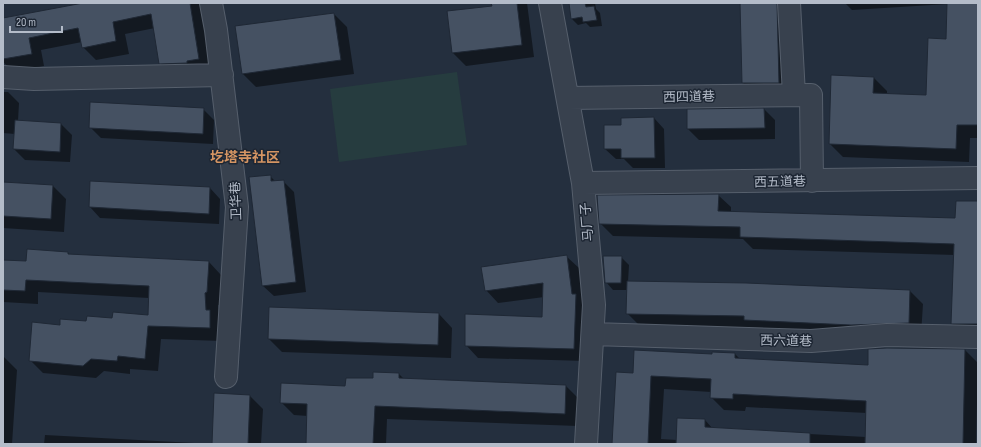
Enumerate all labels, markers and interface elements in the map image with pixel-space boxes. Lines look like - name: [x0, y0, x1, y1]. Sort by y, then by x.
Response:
- scale bar: [10, 8, 62, 34]
- text: 20 m: [16, 15, 36, 30]
- street label: 西四道巷: [663, 89, 715, 105]
- district label: 圪塔寺社区: [210, 149, 280, 166]
- street label: 西五道巷: [754, 174, 806, 190]
- street label: 卫华巷: [227, 181, 245, 221]
- street label: 马厂子: [577, 202, 597, 242]
- street label: 西六道巷: [760, 333, 812, 349]

